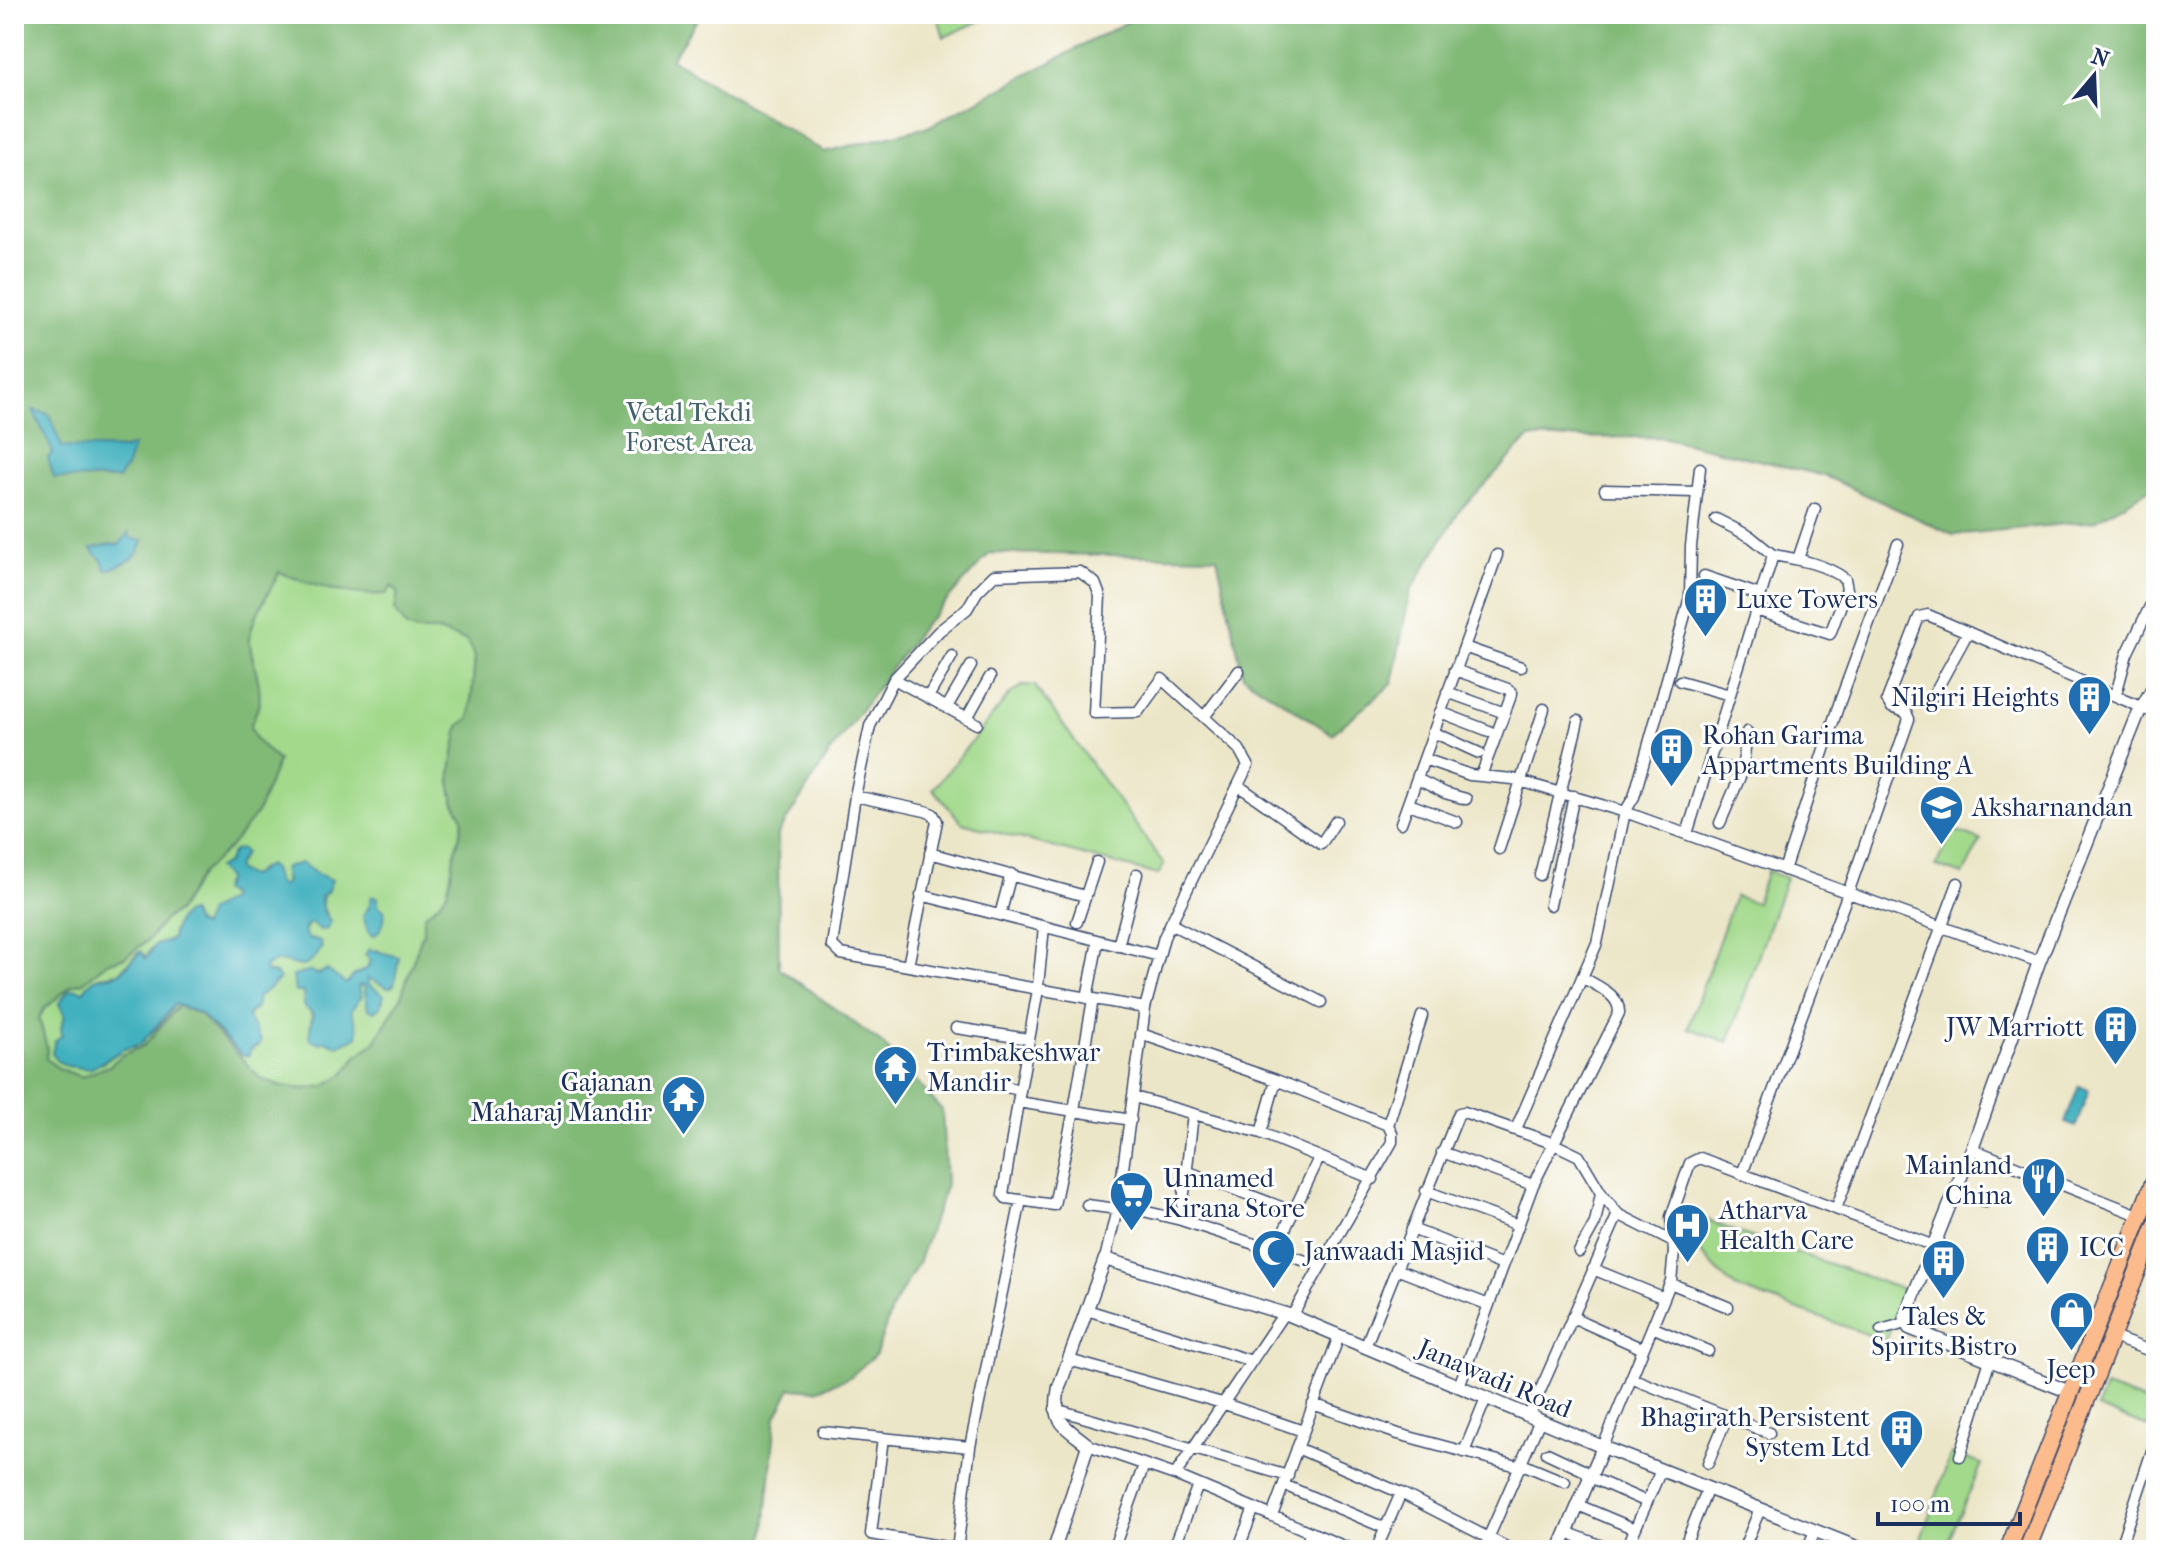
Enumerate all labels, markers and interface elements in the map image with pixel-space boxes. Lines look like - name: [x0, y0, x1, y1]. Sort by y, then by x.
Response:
- north arrow: [2054, 36, 2134, 116]
- text: N: [2088, 43, 2113, 73]
- park label: Vetal Tekdi Forest Area: [625, 397, 754, 458]
- building icon: Luxe Towers: [1681, 575, 1729, 638]
- place label: Luxe Towers: [1736, 584, 1878, 615]
- building icon: Nilgiri Heights: [2066, 673, 2114, 736]
- place label: Nilgiri Heights: [1891, 682, 2059, 713]
- place label: Rohan Garima Appartments Building A: [1701, 720, 1974, 781]
- building icon: Rohan Garima Appartments Building A: [1647, 726, 1695, 789]
- school or university icon: Aksharnandan: [1917, 783, 1965, 846]
- place label: Aksharnandan: [1971, 792, 2133, 823]
- building icon: JW Marriott: [2091, 1003, 2139, 1066]
- place label: JW Marriott: [1944, 1012, 2085, 1043]
- place label: Trimbakeshwar Mandir: [927, 1037, 1100, 1098]
- temple icon: Trimbakeshwar Mandir: [872, 1043, 920, 1106]
- place label: Gajanan Maharaj Mandir: [471, 1067, 652, 1128]
- temple icon: Gajanan Maharaj Mandir: [659, 1073, 707, 1136]
- place label: Mainland China: [1905, 1150, 2013, 1211]
- restaurant icon: Mainland China: [2019, 1156, 2067, 1219]
- place label: Unnamed Kirana Store: [1163, 1163, 1305, 1224]
- supermarket icon: Unnamed Kirana Store: [1108, 1169, 1156, 1232]
- place label: Atharva Health Care: [1718, 1195, 1854, 1256]
- hospital icon: Atharva Health Care: [1664, 1201, 1712, 1264]
- building icon: ICC: [2024, 1223, 2072, 1286]
- mosque icon: Janwaadi Masjid: [1249, 1227, 1297, 1290]
- place label: ICC: [2079, 1232, 2124, 1263]
- place label: Janwaadi Masjid: [1302, 1236, 1485, 1267]
- building icon: Tales & Spirits Bistro: [1920, 1237, 1968, 1300]
- shop icon: Jeep: [2047, 1290, 2095, 1353]
- place label: Tales & Spirits Bistro: [1871, 1301, 2017, 1362]
- street label: Janawadi Road: [1411, 1331, 1577, 1425]
- place label: Jeep: [2044, 1354, 2096, 1385]
- place label: Bhagirath Persistent System Ltd: [1640, 1402, 1871, 1463]
- building icon: Bhagirath Persistent System Ltd: [1877, 1408, 1925, 1471]
- scale bar: [1878, 1476, 2020, 1526]
- text: 100 m: [1890, 1490, 1950, 1518]

